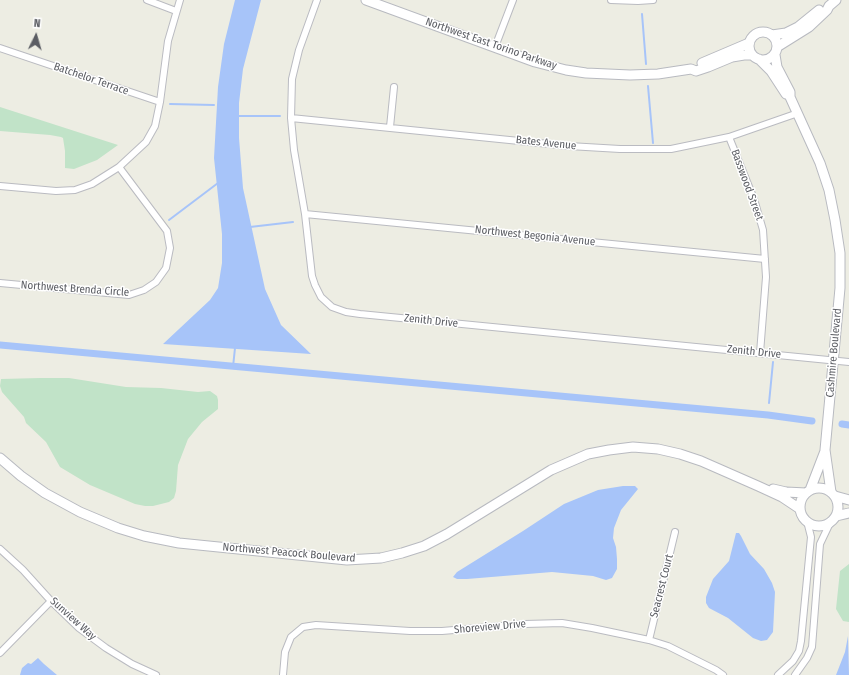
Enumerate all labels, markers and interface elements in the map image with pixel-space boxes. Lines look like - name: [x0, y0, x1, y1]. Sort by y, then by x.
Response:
- street label: Northwest East Torino Parkway: [424, 15, 558, 73]
- north arrow: [16, 16, 56, 56]
- text: N: [33, 17, 41, 30]
- street label: Batchelor Terrace: [52, 60, 130, 98]
- street label: Bates Avenue: [515, 133, 577, 153]
- street label: Basswood Street: [728, 148, 766, 222]
- street label: Northwest Begonia Avenue: [474, 223, 596, 249]
- street label: Northwest Brenda Circle: [20, 279, 130, 299]
- street label: Cashmire Boulevard: [824, 308, 844, 398]
- street label: Zenith Drive: [403, 312, 459, 330]
- street label: Zenith Drive: [726, 343, 782, 361]
- street label: Northwest Peacock Boulevard: [222, 541, 356, 565]
- street label: Seacrest Court: [648, 553, 676, 619]
- street label: Sunview Way: [47, 595, 99, 643]
- street label: Shoreview Drive: [453, 617, 527, 637]

